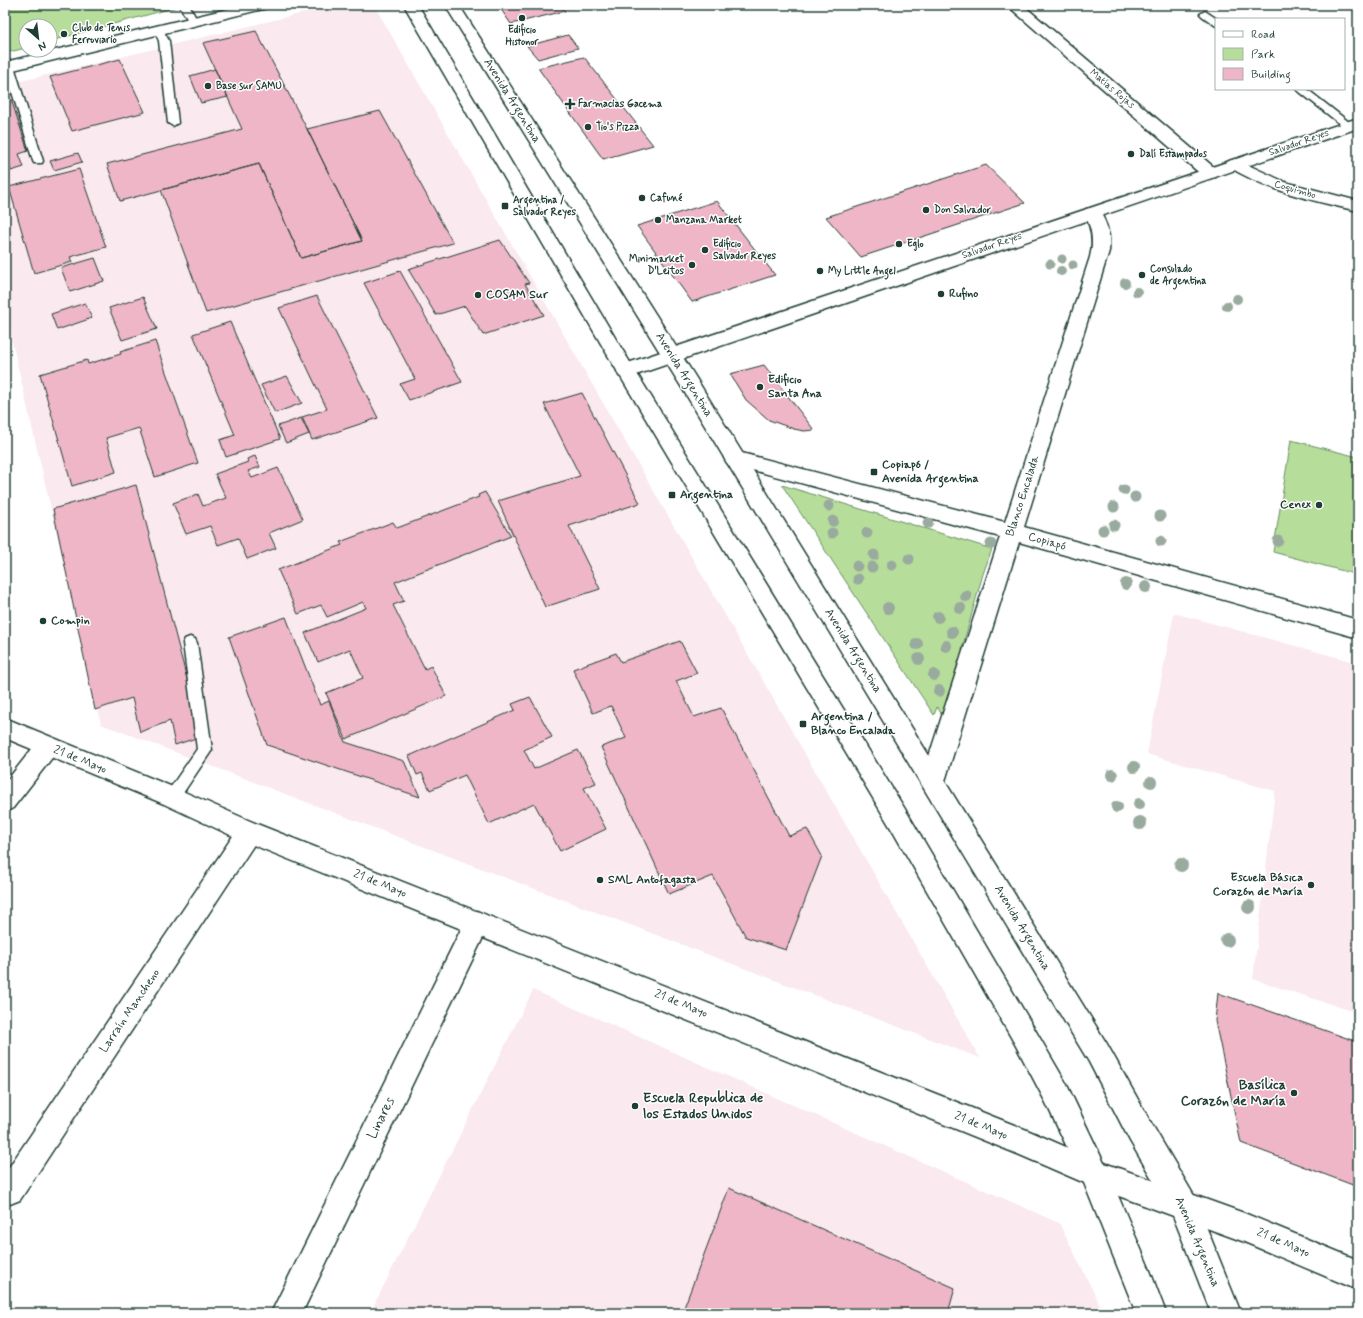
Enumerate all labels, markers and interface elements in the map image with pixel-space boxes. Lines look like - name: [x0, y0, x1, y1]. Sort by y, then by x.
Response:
- marker: Edificio Histonor: [517, 13, 527, 23]
- north arrow: [18, 18, 58, 58]
- legend: [1215, 18, 1345, 90]
- place label: Club de Tenis Ferroviario: [72, 21, 131, 47]
- place label: Edificio Histonor: [506, 23, 539, 49]
- text: Road: [1251, 27, 1275, 43]
- marker: Club de Tenis Ferroviario: [59, 29, 69, 39]
- text: N: [36, 38, 49, 54]
- text: Park: [1251, 47, 1275, 63]
- street label: Avenida Argentina: [479, 56, 544, 147]
- street label: Matías Rojas: [1087, 66, 1138, 112]
- text: Building: [1251, 67, 1291, 84]
- place label: Base sur SAMU: [216, 79, 282, 93]
- marker: Base sur SAMU: [203, 81, 213, 91]
- place label: Farmacias Gacema: [578, 97, 662, 111]
- marker: Farmacias Gacema: [565, 99, 575, 109]
- place label: Tio's Pizza: [596, 120, 639, 134]
- marker: Tio's Pizza: [583, 122, 593, 132]
- street label: Salvador Reyes: [1267, 126, 1331, 159]
- place label: Dalí Estampados: [1139, 148, 1208, 161]
- marker: Dalí Estampados: [1126, 149, 1136, 159]
- street label: Coquimbo: [1273, 178, 1317, 202]
- place label: Cafuné: [650, 192, 683, 205]
- marker: Cafuné: [637, 193, 647, 203]
- place label: Argentina / Salvador Reyes: [513, 194, 577, 219]
- marker: Argentina / Salvador Reyes: [500, 201, 510, 211]
- place label: Don Salvador: [934, 204, 992, 217]
- marker: Don Salvador: [921, 205, 931, 215]
- place label: Manzana Market: [666, 214, 742, 227]
- marker: Manzana Market: [653, 215, 663, 225]
- street label: Salvador Reyes: [960, 229, 1024, 262]
- place label: Edificio Salvador Reyes: [713, 237, 777, 263]
- place label: Eglo: [907, 238, 924, 252]
- marker: Eglo: [894, 239, 904, 249]
- marker: Edificio Salvador Reyes: [700, 245, 710, 255]
- place label: Minimarket D'Leitos: [629, 253, 685, 278]
- marker: Minimarket D'Leitos: [687, 260, 697, 270]
- place label: Consulado de Argentina: [1150, 263, 1207, 290]
- place label: My Little Angel: [828, 265, 896, 280]
- marker: My Little Angel: [815, 266, 825, 276]
- marker: Consulado de Argentina: [1137, 270, 1147, 280]
- place label: Rufino: [949, 286, 979, 302]
- place label: COSAM Sur: [486, 287, 549, 303]
- marker: Rufino: [936, 289, 946, 299]
- marker: COSAM Sur: [473, 290, 483, 300]
- street label: Avenida Argentina: [651, 330, 716, 421]
- place label: Edificio Santa Ana: [768, 372, 822, 402]
- marker: Edificio Santa Ana: [755, 382, 765, 392]
- street label: Blanco Encalada: [1002, 453, 1044, 538]
- place label: Copiapó / Avenida Argentina: [882, 457, 979, 488]
- marker: Copiapó / Avenida Argentina: [869, 467, 879, 477]
- place label: Argentina: [680, 487, 733, 504]
- marker: Argentina: [667, 490, 677, 500]
- place label: Cenex: [1280, 497, 1311, 513]
- marker: Cenex: [1314, 500, 1324, 510]
- street label: Copiapó: [1026, 529, 1068, 555]
- street label: Avenida Argentina: [820, 606, 885, 697]
- place label: Compin: [51, 613, 90, 629]
- marker: Compin: [38, 616, 48, 626]
- place label: Argentina / Blanco Encalada: [811, 709, 896, 739]
- marker: Argentina / Blanco Encalada: [798, 719, 808, 729]
- street label: 21 de Mayo: [51, 742, 109, 778]
- street label: 21 de Mayo: [351, 866, 409, 902]
- place label: Escuela Básica Corazón de María: [1213, 870, 1303, 900]
- place label: SML Antofagasta: [608, 872, 696, 888]
- marker: SML Antofagasta: [595, 875, 605, 885]
- marker: Escuela Básica Corazón de María: [1306, 880, 1316, 890]
- street label: Avenida Argentina: [989, 882, 1054, 974]
- street label: Larraín Mancheno: [96, 966, 164, 1056]
- street label: 21 de Mayo: [652, 986, 710, 1022]
- place label: Basílica Corazón de María: [1181, 1076, 1286, 1110]
- marker: Basílica Corazón de María: [1289, 1088, 1299, 1098]
- place label: Escuela Republica de los Estados Unidos: [643, 1089, 763, 1123]
- street label: Linares: [363, 1094, 399, 1142]
- marker: Escuela Republica de los Estados Unidos: [630, 1101, 640, 1111]
- street label: 21 de Mayo: [952, 1108, 1010, 1144]
- street label: Avenida Argentina: [1170, 1194, 1223, 1290]
- street label: 21 de Mayo: [1254, 1225, 1312, 1261]

